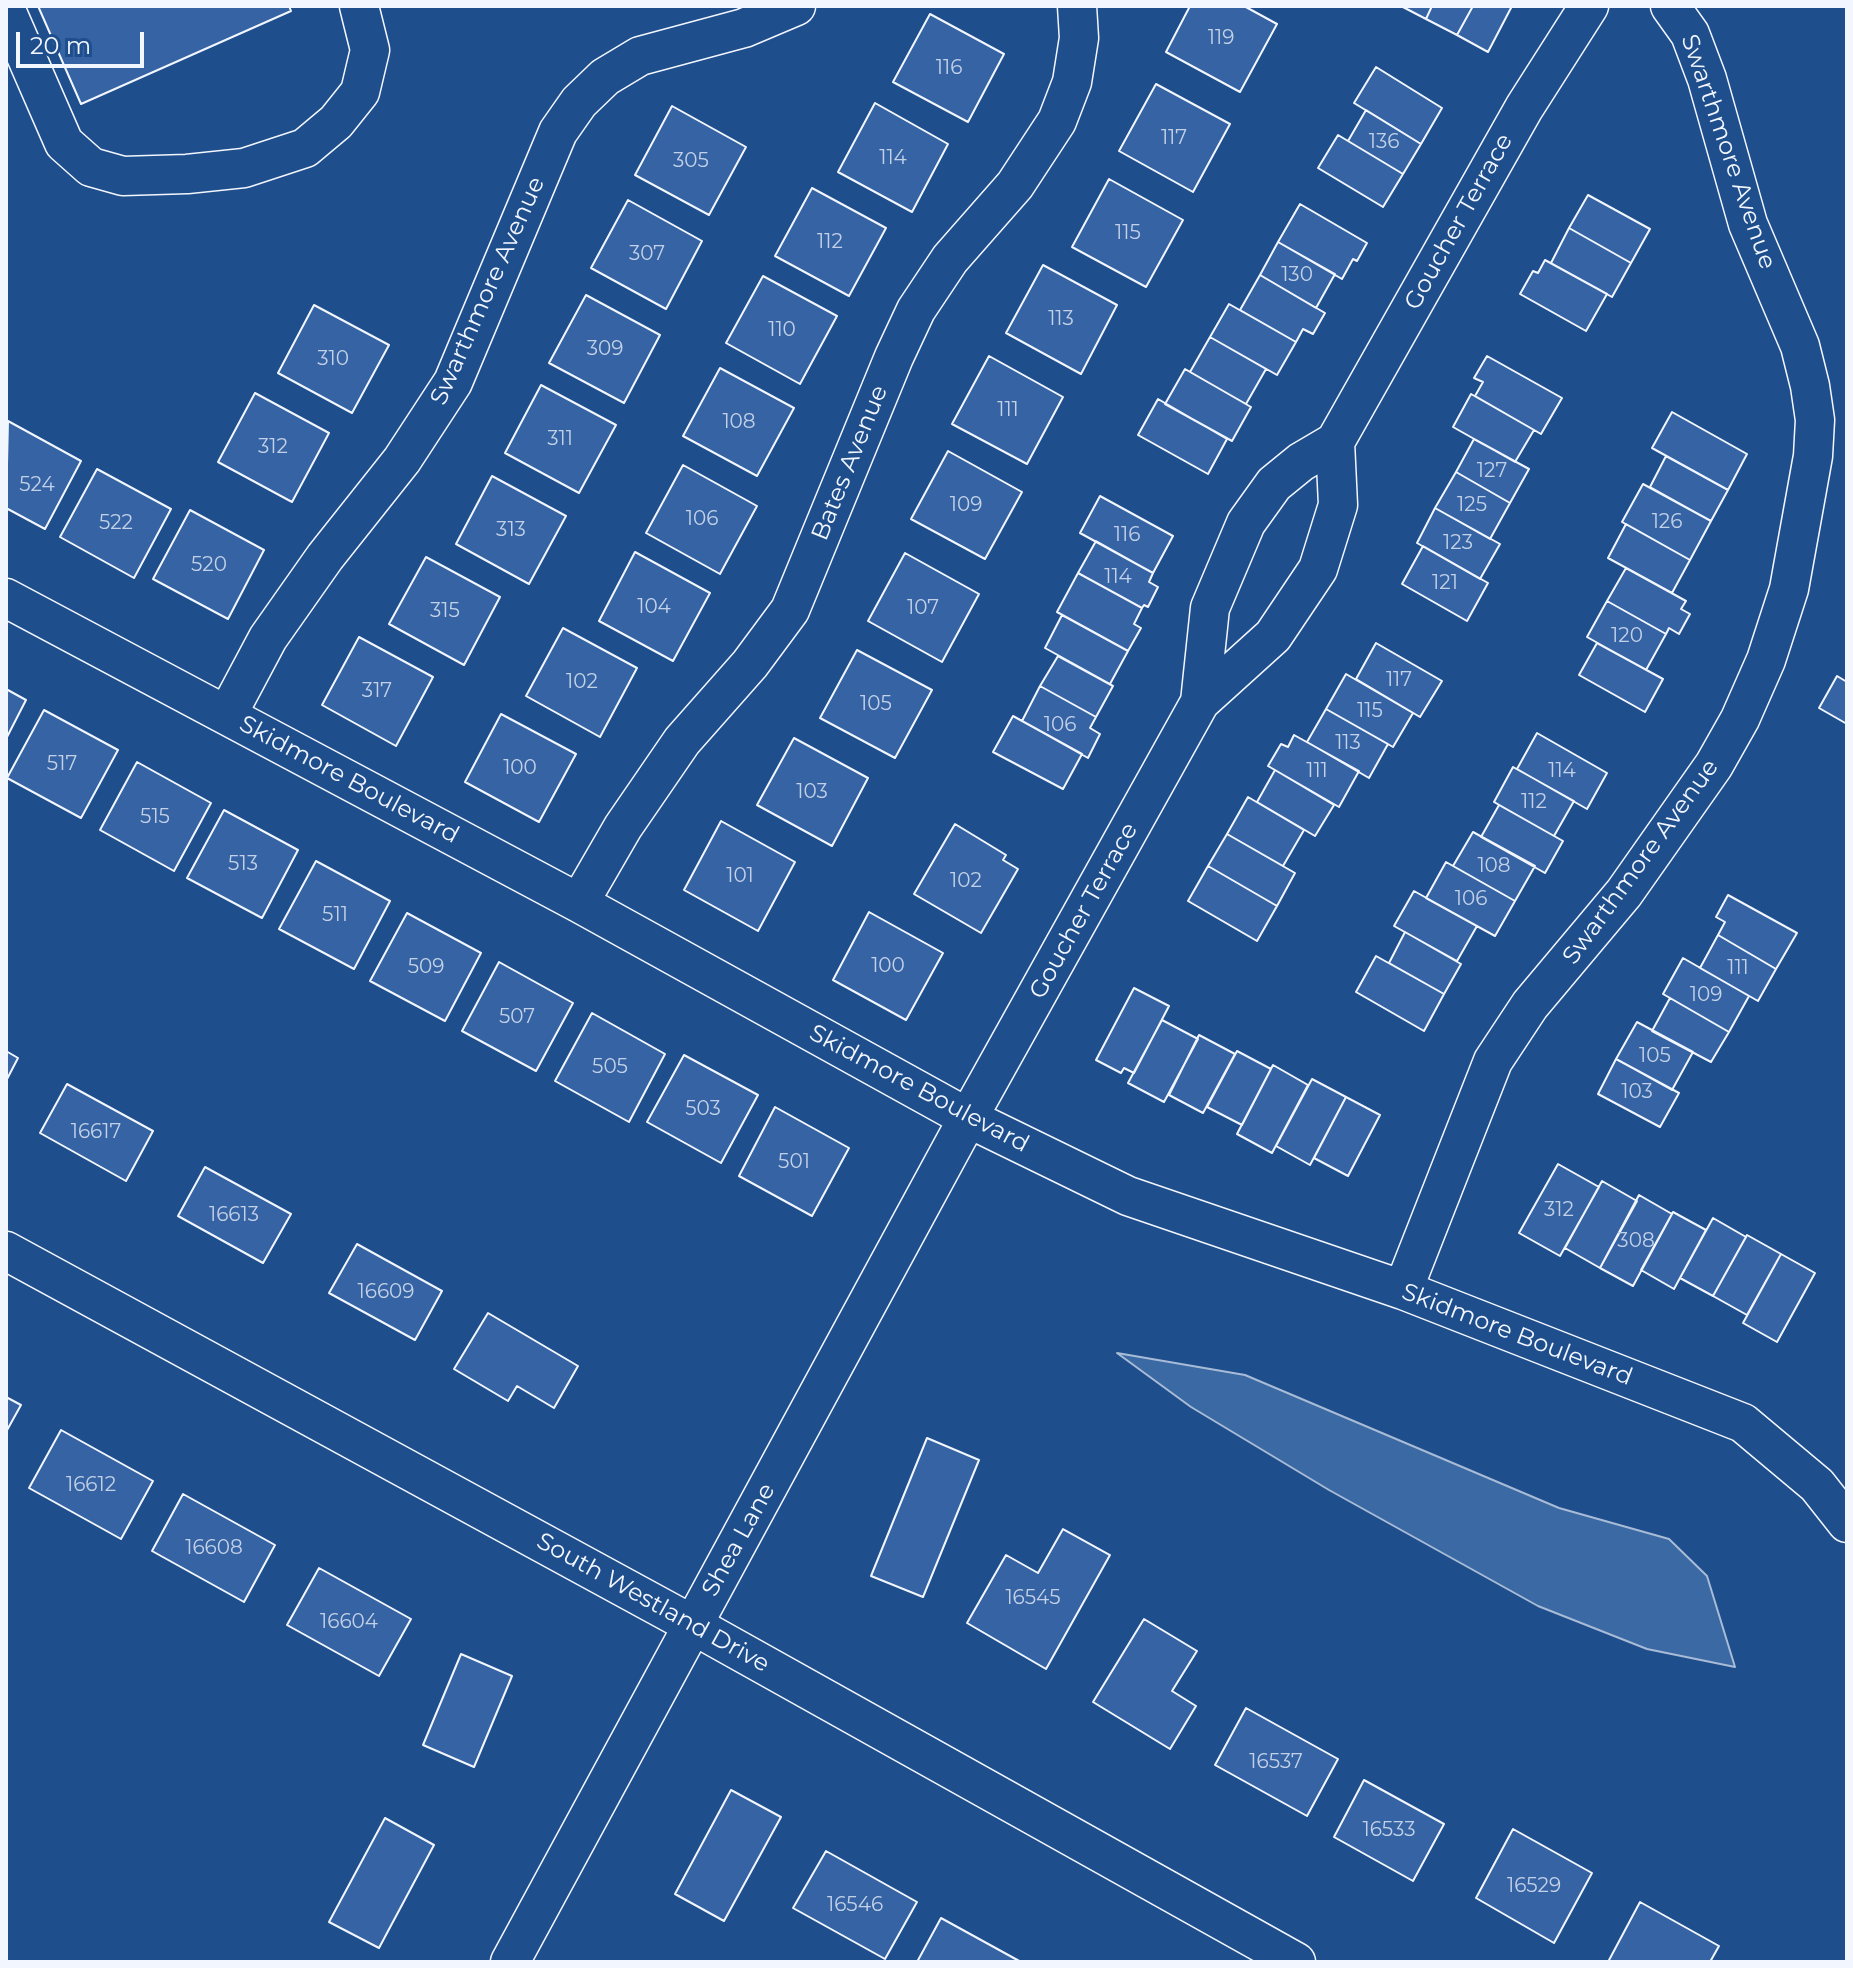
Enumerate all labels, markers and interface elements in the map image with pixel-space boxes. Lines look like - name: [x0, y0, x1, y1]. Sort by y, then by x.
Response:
- scale bar: [20, 16, 148, 66]
- house number: 119: [1208, 26, 1234, 50]
- text: 20 m: [30, 31, 91, 60]
- street label: Swarthmore Avenue: [1674, 31, 1782, 273]
- house number: 116: [936, 56, 962, 80]
- house number: 117: [1161, 126, 1187, 150]
- street label: Goucher Terrace: [1399, 129, 1519, 315]
- house number: 136: [1369, 130, 1399, 154]
- house number: 114: [879, 146, 907, 170]
- house number: 305: [673, 149, 709, 173]
- street label: Swarthmore Avenue: [425, 173, 551, 409]
- house number: 115: [1115, 221, 1141, 245]
- house number: 112: [817, 230, 843, 254]
- house number: 307: [629, 242, 665, 266]
- house number: 130: [1281, 263, 1313, 287]
- house number: 113: [1048, 307, 1074, 331]
- house number: 110: [768, 318, 796, 342]
- house number: 309: [587, 337, 623, 361]
- house number: 310: [317, 347, 349, 371]
- street label: Bates Avenue: [806, 381, 894, 545]
- house number: 111: [997, 398, 1019, 422]
- house number: 108: [722, 410, 756, 434]
- house number: 311: [547, 427, 573, 451]
- house number: 312: [258, 435, 288, 459]
- house number: 127: [1477, 459, 1507, 483]
- house number: 524: [19, 473, 55, 497]
- house number: 109: [950, 493, 982, 517]
- house number: 125: [1457, 493, 1487, 517]
- house number: 106: [686, 507, 718, 531]
- house number: 126: [1652, 510, 1682, 534]
- house number: 522: [99, 511, 133, 535]
- house number: 313: [496, 518, 526, 542]
- house number: 116: [1114, 523, 1140, 547]
- house number: 123: [1443, 531, 1473, 555]
- house number: 520: [191, 553, 227, 577]
- house number: 114: [1104, 565, 1132, 589]
- house number: 121: [1432, 571, 1458, 595]
- house number: 104: [637, 595, 671, 619]
- house number: 107: [907, 596, 939, 620]
- house number: 315: [430, 599, 460, 623]
- house number: 120: [1611, 624, 1643, 648]
- house number: 117: [1386, 668, 1412, 692]
- house number: 102: [566, 670, 598, 694]
- house number: 317: [362, 679, 392, 703]
- house number: 105: [860, 692, 892, 716]
- house number: 115: [1357, 699, 1383, 723]
- street label: Skidmore Boulevard: [234, 710, 464, 850]
- house number: 106: [1044, 713, 1076, 737]
- house number: 113: [1335, 731, 1361, 755]
- house number: 517: [47, 752, 77, 776]
- street label: Swarthmore Avenue: [1557, 754, 1725, 970]
- house number: 100: [503, 756, 537, 780]
- house number: 111: [1306, 759, 1328, 783]
- house number: 114: [1548, 759, 1576, 783]
- house number: 103: [796, 780, 828, 804]
- house number: 112: [1521, 790, 1547, 814]
- house number: 515: [140, 805, 170, 829]
- street label: Goucher Terrace: [1024, 818, 1144, 1004]
- house number: 513: [228, 852, 258, 876]
- house number: 108: [1477, 854, 1511, 878]
- house number: 101: [726, 864, 754, 888]
- house number: 102: [950, 869, 982, 893]
- house number: 106: [1455, 887, 1487, 911]
- house number: 511: [322, 903, 348, 927]
- house number: 100: [871, 954, 905, 978]
- house number: 509: [408, 955, 444, 979]
- house number: 111: [1727, 956, 1749, 980]
- house number: 109: [1690, 983, 1722, 1007]
- house number: 507: [499, 1005, 535, 1029]
- street label: Skidmore Boulevard: [804, 1019, 1034, 1159]
- house number: 105: [1639, 1044, 1671, 1068]
- house number: 505: [592, 1055, 628, 1079]
- house number: 103: [1621, 1080, 1653, 1104]
- house number: 503: [685, 1097, 721, 1121]
- house number: 16617: [71, 1120, 121, 1144]
- house number: 501: [778, 1150, 810, 1174]
- house number: 312: [1544, 1198, 1574, 1222]
- house number: 16613: [209, 1203, 259, 1227]
- house number: 308: [1617, 1229, 1655, 1253]
- street label: Skidmore Boulevard: [1398, 1278, 1636, 1392]
- house number: 16609: [358, 1280, 414, 1304]
- house number: 16612: [66, 1473, 116, 1497]
- street label: Shea Lane: [696, 1479, 782, 1601]
- street label: South Westland Drive: [532, 1527, 774, 1679]
- house number: 16608: [185, 1536, 243, 1560]
- house number: 16545: [1005, 1586, 1061, 1610]
- house number: 16604: [320, 1610, 378, 1634]
- house number: 16537: [1249, 1750, 1303, 1774]
- house number: 16533: [1362, 1818, 1416, 1842]
- house number: 16529: [1507, 1874, 1561, 1898]
- house number: 16546: [827, 1893, 883, 1917]

